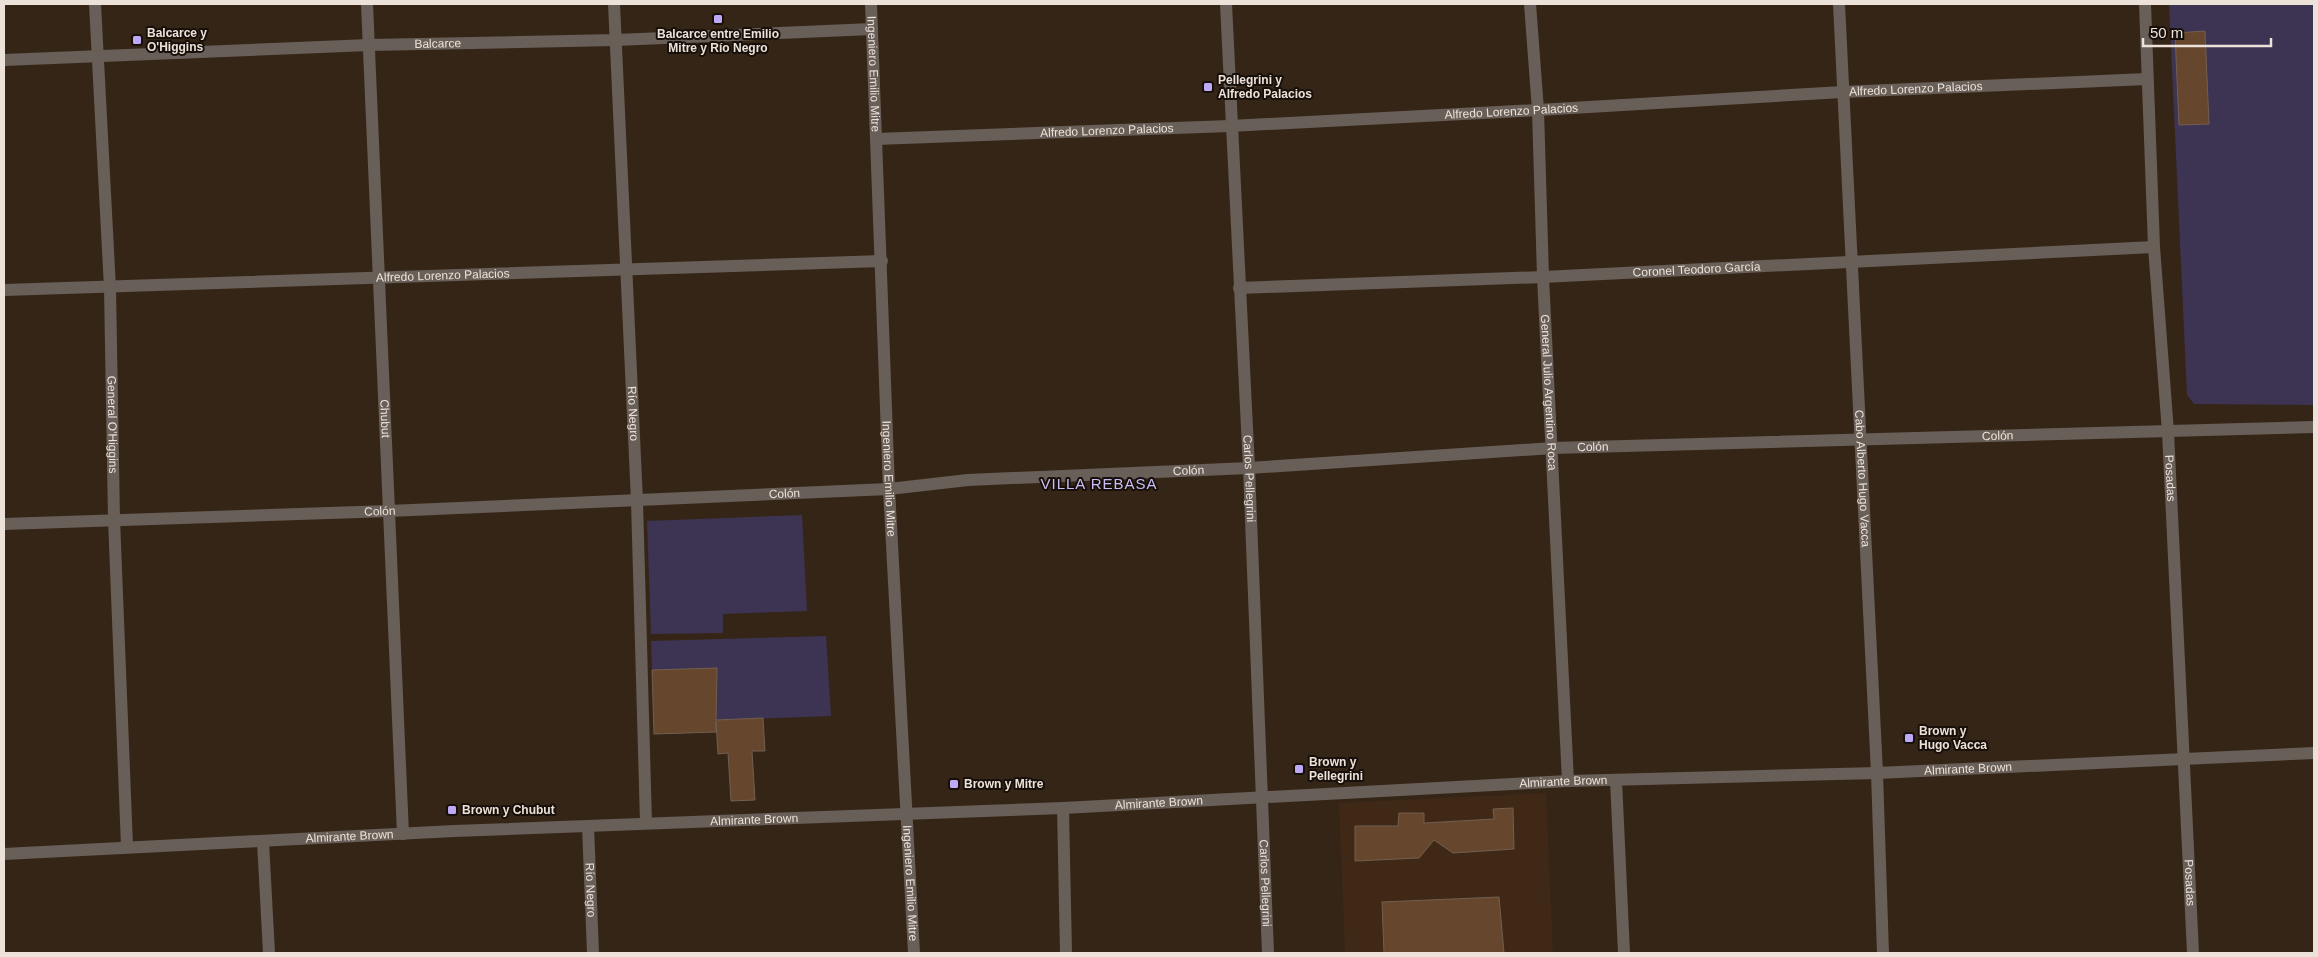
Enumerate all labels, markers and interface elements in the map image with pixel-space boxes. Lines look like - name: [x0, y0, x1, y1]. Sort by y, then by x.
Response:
- marker: Balcarce entre Emilio Mitre y Río Negro: [712, 13, 724, 25]
- scale bar: [2143, 15, 2270, 47]
- street label: Ingeniero Emilio Mitre: [864, 16, 883, 133]
- text: 50 m: [2150, 24, 2183, 41]
- place label: Balcarce y O'Higgins: [147, 26, 207, 54]
- place label: Balcarce entre Emilio Mitre y Río Negro: [657, 27, 779, 55]
- marker: Balcarce y O'Higgins: [131, 34, 143, 46]
- street label: Balcarce: [414, 36, 462, 51]
- place label: Pellegrini y Alfredo Palacios: [1218, 73, 1312, 101]
- street label: Alfredo Lorenzo Palacios: [1849, 79, 1983, 99]
- marker: Pellegrini y Alfredo Palacios: [1202, 81, 1214, 93]
- street label: Alfredo Lorenzo Palacios: [1444, 101, 1579, 122]
- street label: Alfredo Lorenzo Palacios: [1040, 121, 1174, 140]
- street label: Coronel Teodoro García: [1632, 259, 1761, 280]
- street label: Alfredo Lorenzo Palacios: [376, 266, 510, 285]
- street label: General Julio Argentino Roca: [1538, 314, 1560, 471]
- street label: General O'Higgins: [105, 376, 120, 474]
- street label: Río Negro: [625, 386, 641, 442]
- street label: Chubut: [377, 399, 393, 439]
- street label: Cabo Alberto Hugo Vacca: [1852, 409, 1873, 548]
- street label: Ingeniero Emilio Mitre: [879, 420, 899, 537]
- street label: Colón: [1982, 428, 2014, 443]
- street label: Carlos Pellegrini: [1240, 434, 1258, 522]
- street label: Colón: [1577, 439, 1609, 454]
- street label: Posadas: [2162, 455, 2178, 502]
- street label: Colón: [1173, 463, 1205, 478]
- district label: VILLA REBASA: [1040, 475, 1158, 492]
- street label: Colón: [768, 486, 800, 501]
- street label: Colón: [364, 504, 396, 519]
- place label: Brown y Hugo Vacca: [1919, 724, 1987, 752]
- marker: Brown y Hugo Vacca: [1903, 732, 1915, 744]
- place label: Brown y Pellegrini: [1309, 755, 1363, 783]
- street label: Almirante Brown: [1924, 760, 2012, 778]
- marker: Brown y Pellegrini: [1293, 763, 1305, 775]
- street label: Almirante Brown: [1519, 773, 1608, 791]
- place label: Brown y Mitre: [964, 777, 1044, 791]
- marker: Brown y Mitre: [948, 778, 960, 790]
- street label: Almirante Brown: [1114, 794, 1203, 812]
- place label: Brown y Chubut: [462, 803, 555, 817]
- marker: Brown y Chubut: [446, 804, 458, 816]
- street label: Almirante Brown: [710, 811, 799, 828]
- street label: Ingeniero Emilio Mitre: [900, 825, 920, 942]
- street label: Almirante Brown: [305, 827, 394, 846]
- street label: Carlos Pellegrini: [1257, 839, 1274, 927]
- street label: Posadas: [2182, 859, 2198, 906]
- street label: Río Negro: [582, 862, 599, 918]

